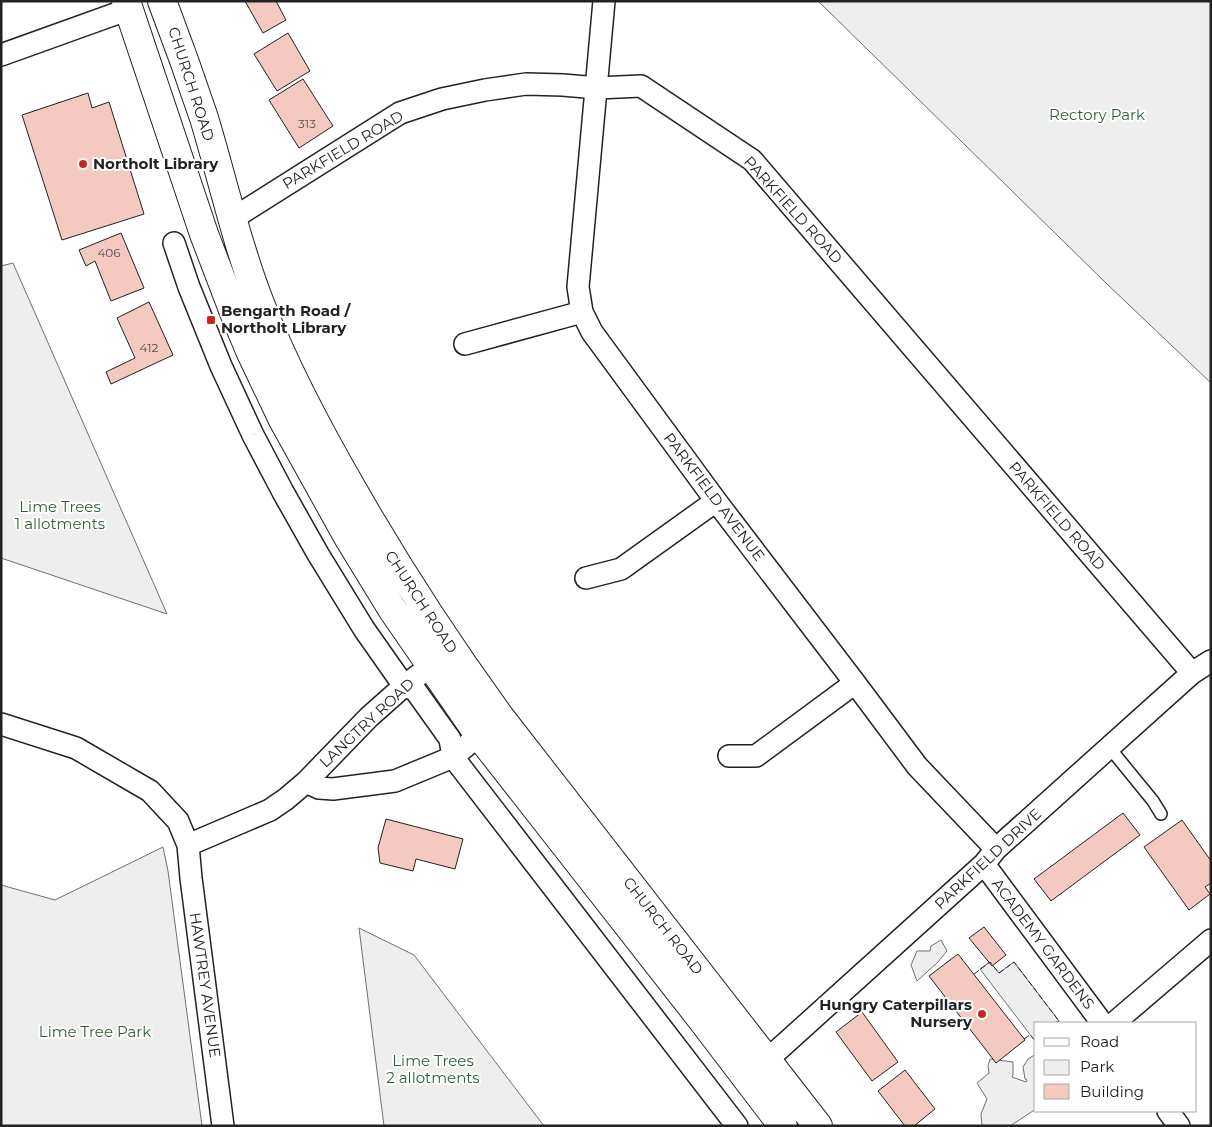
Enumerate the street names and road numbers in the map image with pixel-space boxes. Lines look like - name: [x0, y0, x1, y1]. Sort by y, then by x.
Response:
- street label: CHURCH ROAD: [164, 24, 219, 143]
- street label: PARKFIELD ROAD: [279, 106, 407, 193]
- street label: PARKFIELD ROAD: [740, 152, 847, 267]
- street label: PARKFIELD AVENUE: [660, 429, 769, 565]
- street label: PARKFIELD ROAD: [1005, 457, 1110, 574]
- street label: CHURCH ROAD: [381, 547, 462, 657]
- street label: LANGTRY ROAD: [315, 674, 418, 771]
- street label: PARKFIELD DRIVE: [930, 804, 1045, 913]
- street label: CHURCH ROAD: [619, 873, 707, 978]
- street label: ACADEMY GARDENS: [988, 875, 1099, 1013]
- street label: HAWTREY AVENUE: [186, 911, 225, 1059]

